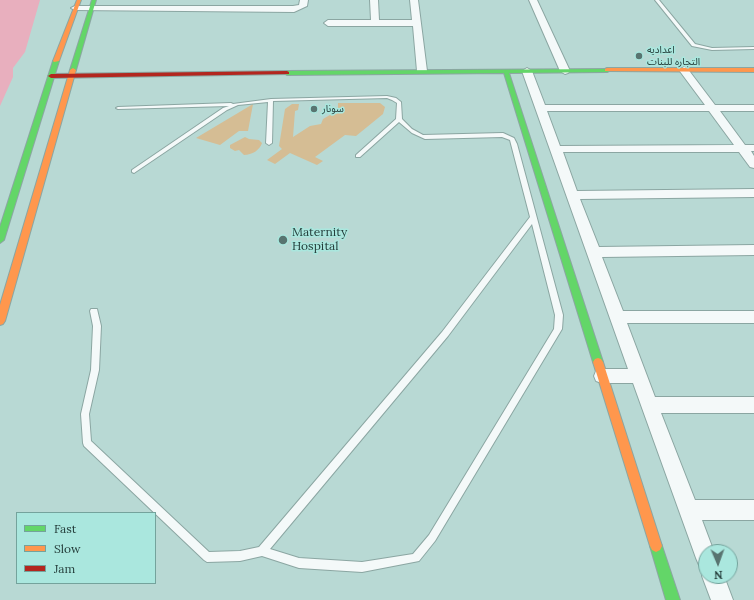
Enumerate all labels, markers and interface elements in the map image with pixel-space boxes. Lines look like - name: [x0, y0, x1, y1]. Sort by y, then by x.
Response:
- place label: اعداديه التجاره للبنات: [647, 44, 700, 68]
- marker: اعداديه التجاره للبنات: [634, 51, 644, 61]
- place label: سونار: [322, 103, 344, 115]
- marker: سونار: [309, 104, 319, 114]
- place label: Maternity Hospital: [292, 226, 347, 254]
- marker: Maternity Hospital: [277, 234, 289, 246]
- legend: [16, 512, 156, 584]
- text: Fast: [54, 521, 77, 536]
- text: Slow: [54, 541, 81, 556]
- north arrow: [698, 544, 738, 584]
- text: Jam: [54, 561, 75, 576]
- text: N: [714, 568, 723, 582]

